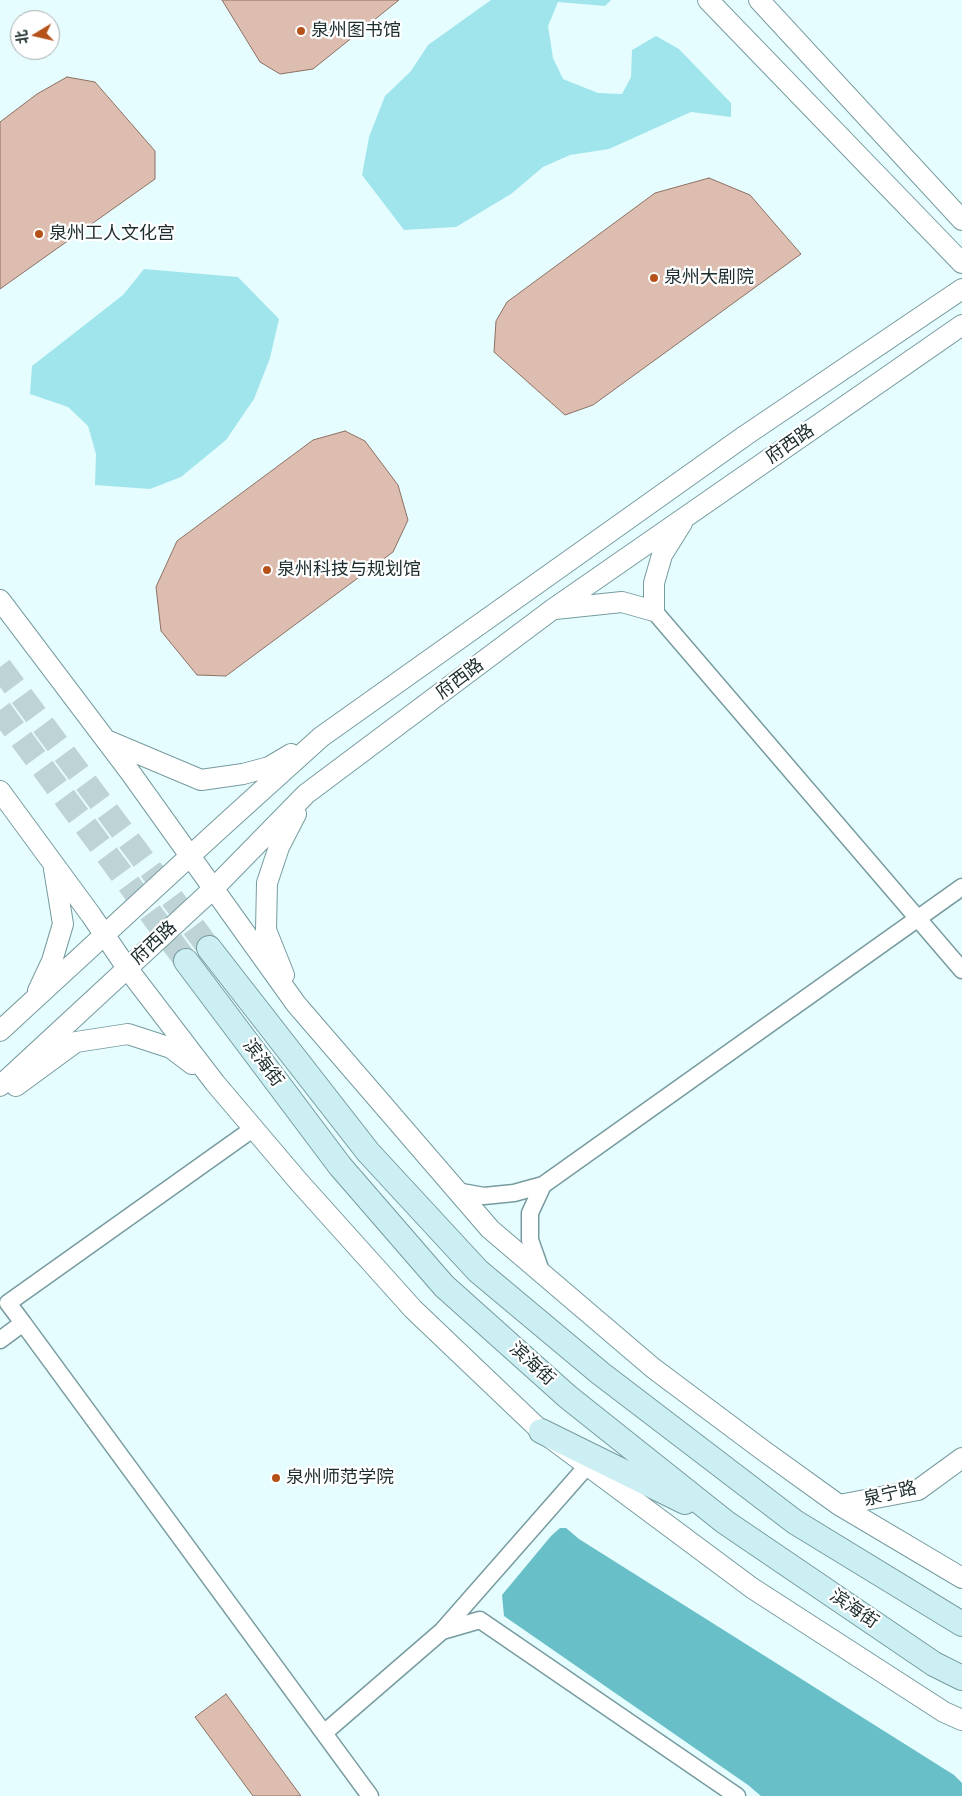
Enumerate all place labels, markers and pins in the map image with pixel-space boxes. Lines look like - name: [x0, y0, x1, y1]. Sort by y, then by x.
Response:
- place label: 泉州图书馆: [311, 20, 401, 42]
- marker: 泉州图书馆: [295, 25, 307, 37]
- place label: 泉州工人文化宫: [49, 223, 175, 245]
- marker: 泉州工人文化宫: [33, 228, 45, 240]
- place label: 泉州大剧院: [664, 267, 754, 289]
- marker: 泉州大剧院: [648, 272, 660, 284]
- place label: 泉州科技与规划馆: [277, 559, 421, 581]
- marker: 泉州科技与规划馆: [261, 564, 273, 576]
- place label: 泉州师范学院: [286, 1467, 394, 1489]
- marker: 泉州师范学院: [270, 1472, 282, 1484]

